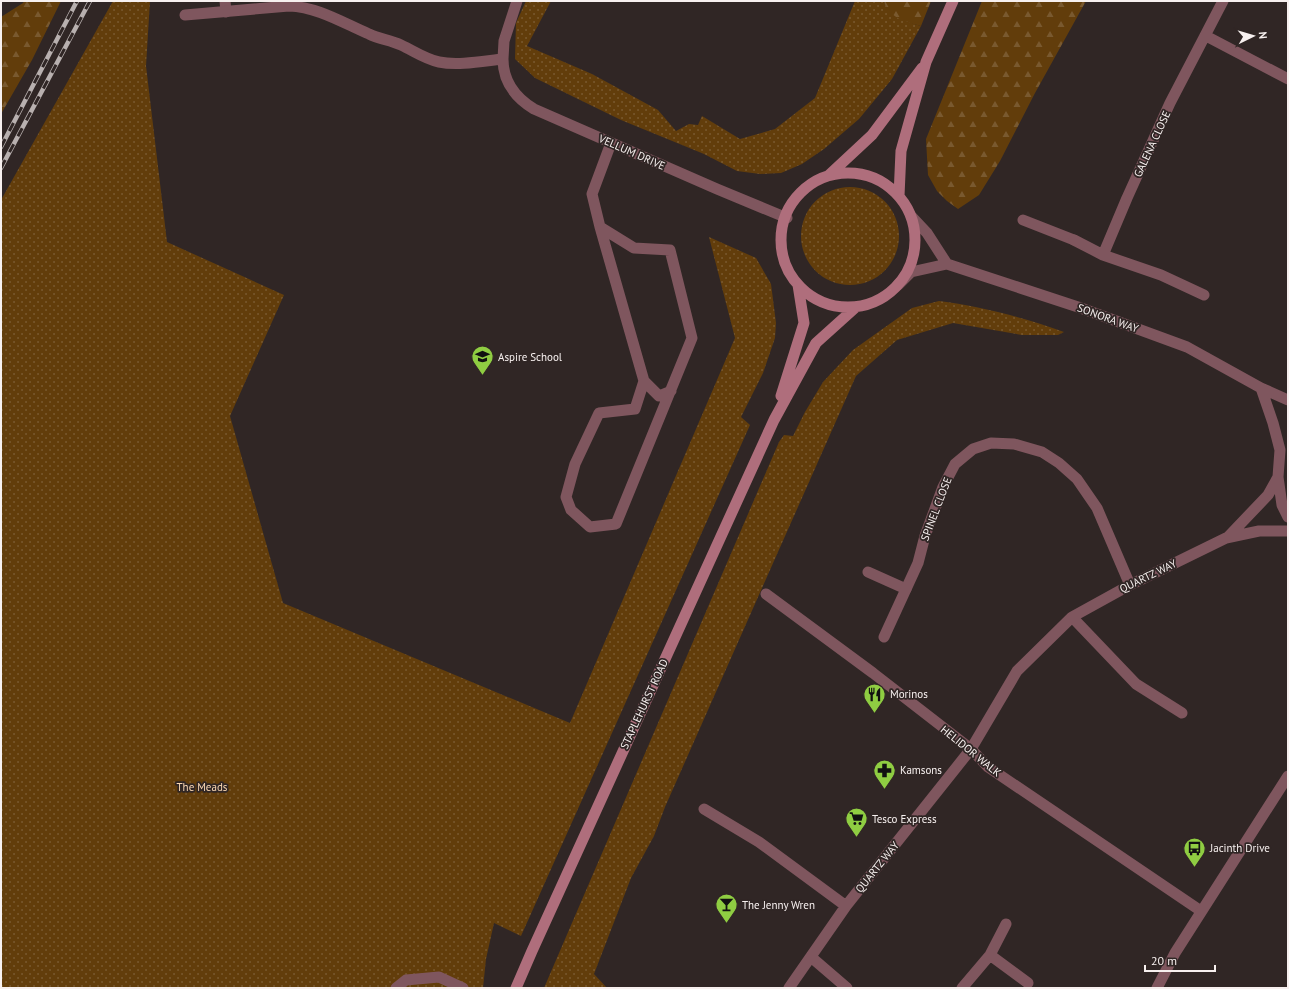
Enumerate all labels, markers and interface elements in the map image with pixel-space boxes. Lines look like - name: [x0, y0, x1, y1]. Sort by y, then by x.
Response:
- north arrow: [1233, 16, 1273, 56]
- text: N: [1256, 31, 1270, 39]
- street label: GALENA CLOSE: [1131, 109, 1174, 179]
- street label: VELLUM DRIVE: [596, 131, 668, 173]
- street label: SONORA WAY: [1076, 300, 1141, 336]
- school or university icon: Aspire School: [470, 344, 496, 377]
- place label: Aspire School: [498, 350, 563, 364]
- street label: SPINEL CLOSE: [917, 475, 955, 543]
- street label: QUARTZ WAY: [1117, 556, 1180, 596]
- street label: STAPLEHURST ROAD: [617, 657, 671, 751]
- restaurant icon: Morinos: [862, 681, 888, 714]
- place label: Morinos: [890, 687, 928, 701]
- street label: HELIDOR WALK: [938, 722, 1004, 780]
- pharmacy icon: Kamsons: [872, 757, 898, 790]
- place label: Kamsons: [900, 763, 942, 777]
- park label: The Meads: [177, 780, 228, 794]
- supermarket icon: Tesco Express: [843, 806, 869, 839]
- place label: Tesco Express: [872, 812, 937, 826]
- bus stop icon: Jacinth Drive: [1182, 835, 1208, 868]
- street label: QUARTZ WAY: [852, 838, 902, 895]
- place label: Jacinth Drive: [1209, 841, 1270, 855]
- bar icon: The Jenny Wren: [714, 892, 740, 925]
- place label: The Jenny Wren: [742, 898, 815, 912]
- scale bar: [1145, 947, 1215, 973]
- text: 20 m: [1151, 953, 1177, 968]

